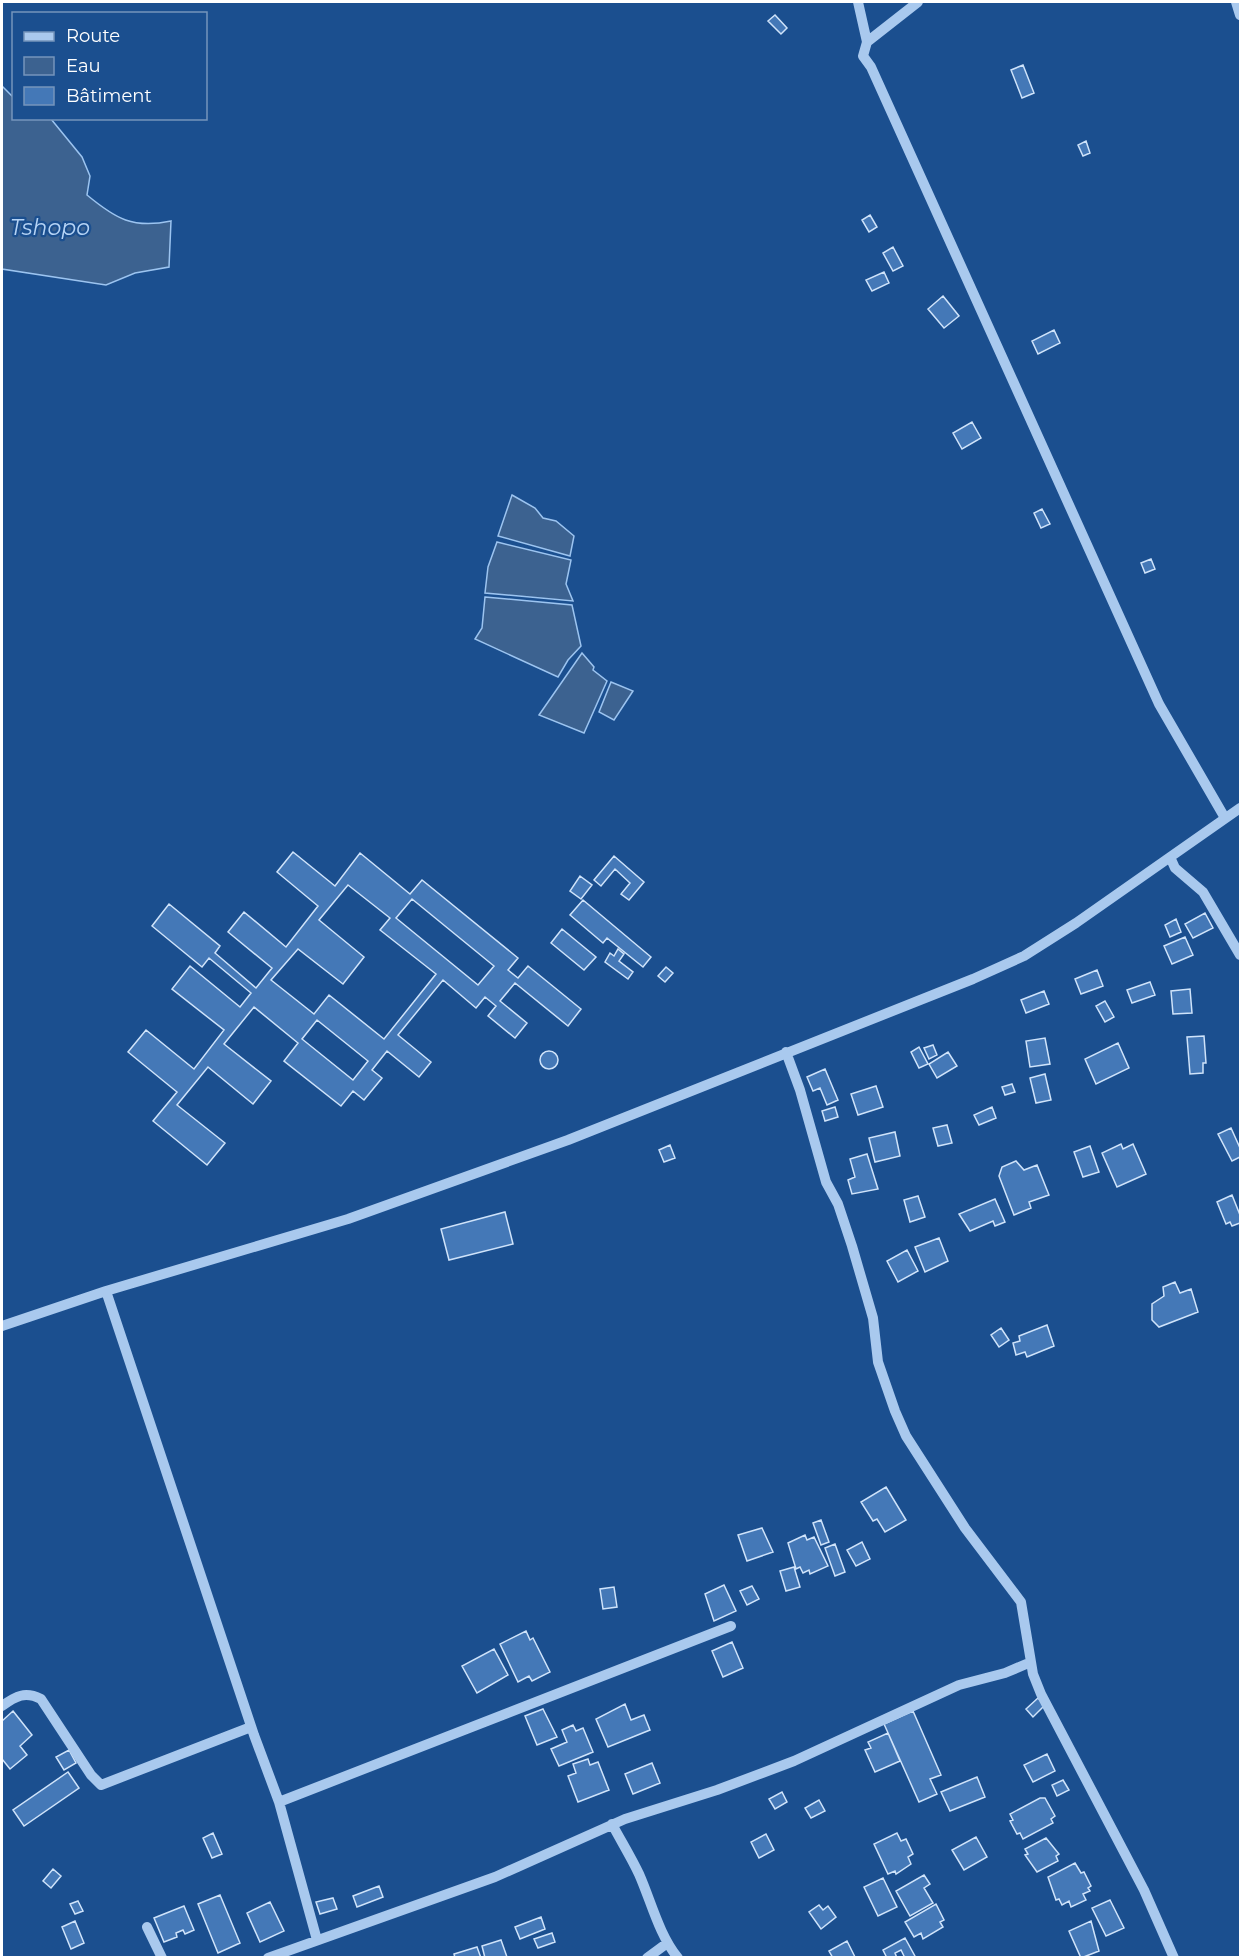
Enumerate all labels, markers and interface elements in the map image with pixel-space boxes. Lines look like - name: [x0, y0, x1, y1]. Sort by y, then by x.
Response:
- legend: [12, 12, 207, 120]
- text: Route: [66, 25, 120, 47]
- text: Eau: [66, 55, 101, 77]
- text: Bâtiment: [66, 85, 152, 107]
- water label: Tshopo: [10, 214, 90, 241]

